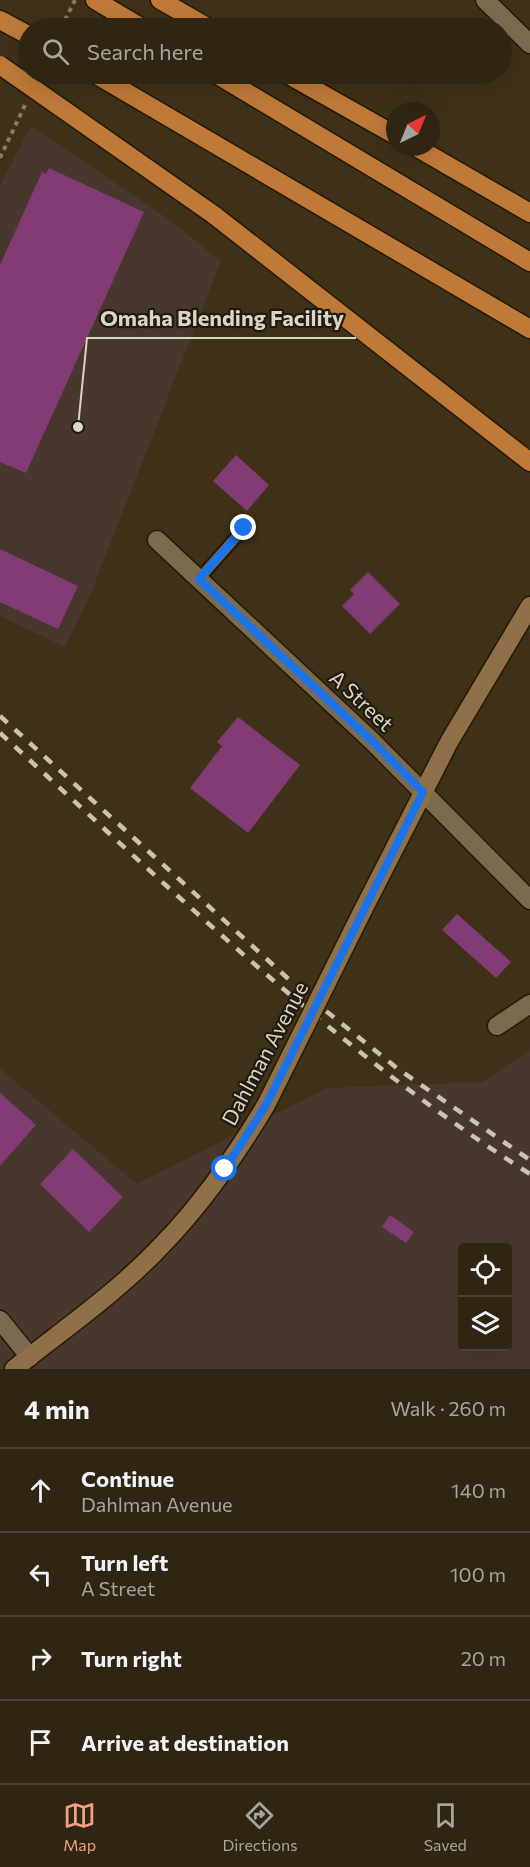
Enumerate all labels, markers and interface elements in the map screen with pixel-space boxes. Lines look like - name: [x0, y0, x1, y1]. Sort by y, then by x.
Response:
- search box: [18, 18, 512, 84]
- icon: search: [39, 35, 72, 68]
- text: Search here: [87, 38, 203, 65]
- north arrow: [386, 102, 440, 156]
- callout: Omaha Blending Facility: [87, 298, 356, 338]
- text: Omaha Blending Facility: [100, 304, 344, 331]
- route end: [230, 514, 256, 540]
- street label: A Street: [325, 664, 399, 736]
- street label: Dahlman Avenue: [216, 977, 312, 1129]
- route start: [211, 1155, 237, 1181]
- map controls: [458, 1243, 512, 1351]
- button: locate: [458, 1243, 512, 1297]
- button: layers: [458, 1297, 512, 1351]
- text: 4 min: [24, 1393, 90, 1424]
- text: Walk · 260 m: [390, 1396, 506, 1420]
- text: Continue: [81, 1465, 174, 1492]
- icon: ahead: [24, 1474, 57, 1507]
- text: 140 m: [451, 1478, 506, 1502]
- text: Dahlman Avenue: [81, 1492, 233, 1516]
- text: Turn left: [81, 1549, 168, 1576]
- icon: left: [24, 1558, 57, 1591]
- text: 100 m: [450, 1562, 506, 1586]
- text: A Street: [81, 1576, 155, 1600]
- icon: right: [24, 1642, 57, 1675]
- text: Turn right: [81, 1645, 182, 1672]
- text: 20 m: [461, 1646, 506, 1670]
- icon: arrive: [24, 1726, 57, 1759]
- text: Arrive at destination: [81, 1729, 289, 1756]
- tab: Map: [63, 1799, 96, 1854]
- tab: Directions: [222, 1799, 297, 1854]
- tab: Saved: [424, 1799, 467, 1854]

